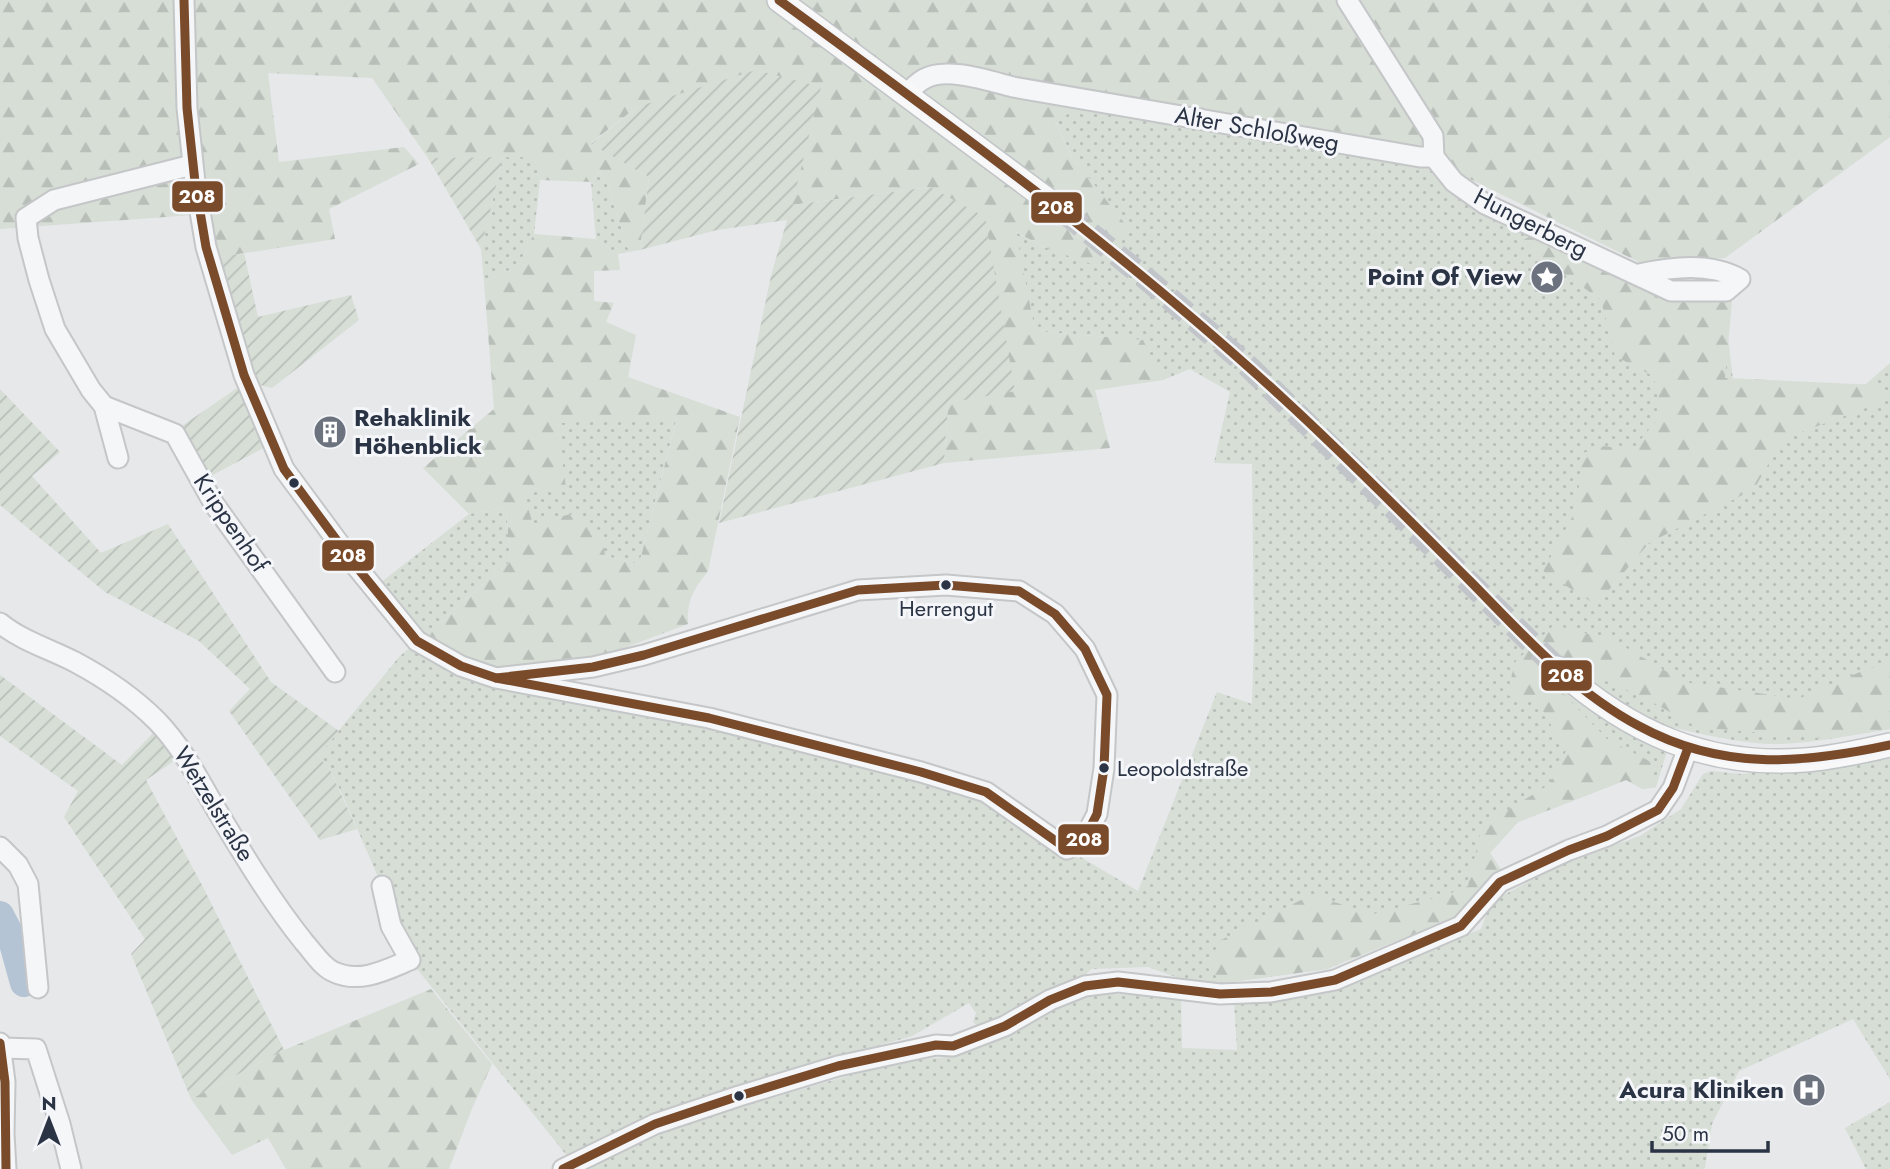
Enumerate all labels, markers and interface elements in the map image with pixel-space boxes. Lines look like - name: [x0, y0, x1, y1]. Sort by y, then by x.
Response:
- street label: Alter Schloßweg: [1172, 97, 1342, 160]
- street label: Hungerberg: [1468, 179, 1595, 266]
- line badge: 208: [171, 180, 224, 213]
- text: 208: [179, 183, 215, 210]
- line badge: 208: [1030, 191, 1083, 224]
- text: 208: [1038, 194, 1074, 221]
- place icon: Point Of View: [1528, 258, 1566, 296]
- place label: Point Of View: [1367, 259, 1523, 294]
- place label: Rehaklinik Höhenblick: [354, 400, 482, 463]
- building icon: Rehaklinik Höhenblick: [311, 413, 349, 451]
- street label: Krippenhof: [185, 466, 278, 580]
- unlabelled marker: [287, 476, 301, 490]
- line badge: 208: [321, 539, 375, 572]
- text: 208: [330, 542, 366, 569]
- marker: Herrengut: [939, 578, 953, 592]
- place label: Herrengut: [899, 592, 994, 624]
- line badge: 208: [1540, 659, 1593, 692]
- text: 208: [1548, 662, 1584, 689]
- street label: Wetzelstraße: [165, 739, 264, 868]
- place label: Leopoldstraße: [1117, 752, 1248, 784]
- marker: Leopoldstraße: [1097, 761, 1111, 775]
- line badge: 208: [1057, 823, 1110, 856]
- text: 208: [1066, 826, 1102, 853]
- hospital icon: Acura Kliniken: [1790, 1071, 1828, 1109]
- place label: Acura Kliniken: [1618, 1072, 1784, 1107]
- north arrow: [14, 1085, 84, 1155]
- unlabelled marker: [732, 1089, 746, 1103]
- text: N: [41, 1090, 57, 1117]
- scale bar: [1652, 1110, 1768, 1154]
- text: 50 m: [1662, 1119, 1709, 1149]

